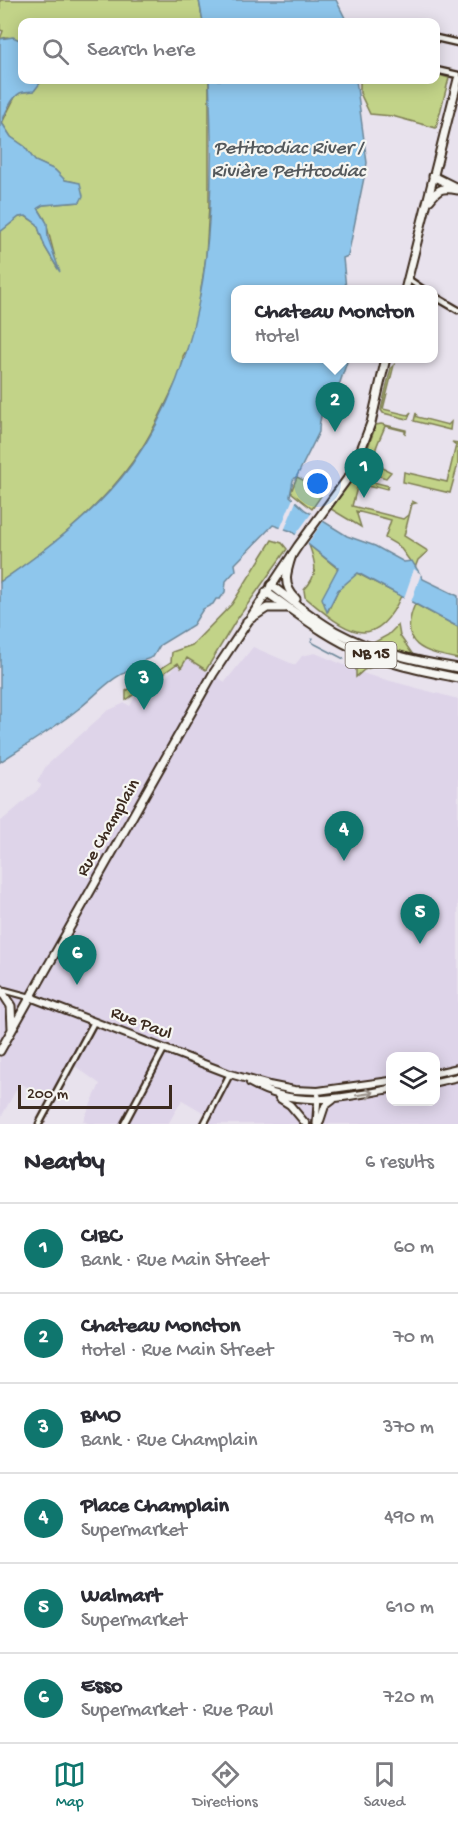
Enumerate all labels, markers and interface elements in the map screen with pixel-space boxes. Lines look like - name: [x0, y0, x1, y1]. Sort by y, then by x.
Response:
- search box: [18, 18, 440, 84]
- icon: search: [39, 35, 72, 68]
- text: Search here: [87, 38, 195, 64]
- water label: Petitcodiac River / Rivière Petitcodiac: [211, 138, 367, 184]
- popup: [231, 285, 438, 363]
- text: Chateau Moncton: [255, 300, 414, 326]
- text: Hotel: [255, 326, 299, 349]
- pin: 2: [316, 382, 354, 432]
- pin: 1: [344, 448, 384, 498]
- your location: [303, 469, 332, 498]
- road number: NB 15: [346, 642, 397, 668]
- pin: 3: [124, 660, 164, 710]
- street label: Rue Champlain: [73, 775, 146, 880]
- pin: 4: [324, 812, 364, 861]
- pin: 5: [400, 894, 440, 944]
- pin: 6: [58, 936, 97, 985]
- street label: Rue Paul: [107, 1003, 175, 1045]
- map controls: [386, 1052, 440, 1106]
- button: layers: [386, 1052, 440, 1106]
- scale bar: [18, 1082, 172, 1110]
- text: 200 m: [27, 1086, 68, 1105]
- one-way arrow: [354, 1088, 374, 1099]
- text: Nearby: [24, 1148, 105, 1179]
- text: 6 results: [365, 1152, 434, 1175]
- text: CIBC: [81, 1224, 121, 1250]
- text: 1: [39, 1237, 48, 1260]
- text: 60 m: [394, 1237, 434, 1260]
- text: Bank · Rue Main Street: [81, 1250, 268, 1273]
- text: Chateau Moncton: [81, 1314, 241, 1340]
- text: 2: [39, 1327, 48, 1350]
- text: 70 m: [393, 1327, 434, 1350]
- text: Hotel · Rue Main Street: [81, 1340, 273, 1363]
- text: BMO: [81, 1404, 121, 1430]
- text: 3: [38, 1417, 49, 1440]
- text: 370 m: [383, 1417, 434, 1440]
- text: Bank · Rue Champlain: [81, 1430, 258, 1453]
- text: Place Champlain: [81, 1494, 229, 1520]
- text: 4: [39, 1507, 48, 1530]
- text: 490 m: [384, 1507, 434, 1530]
- text: Supermarket: [81, 1520, 187, 1543]
- text: Walmart: [81, 1584, 161, 1610]
- text: 5: [38, 1597, 49, 1620]
- text: 610 m: [385, 1597, 434, 1620]
- text: Supermarket: [81, 1610, 187, 1633]
- text: Esso: [81, 1674, 122, 1700]
- text: 6: [38, 1687, 49, 1710]
- text: 720 m: [384, 1687, 434, 1710]
- text: Supermarket · Rue Paul: [81, 1700, 273, 1723]
- tab: Map: [53, 1758, 86, 1813]
- tab: Directions: [192, 1758, 258, 1813]
- tab: Saved: [364, 1758, 405, 1813]

